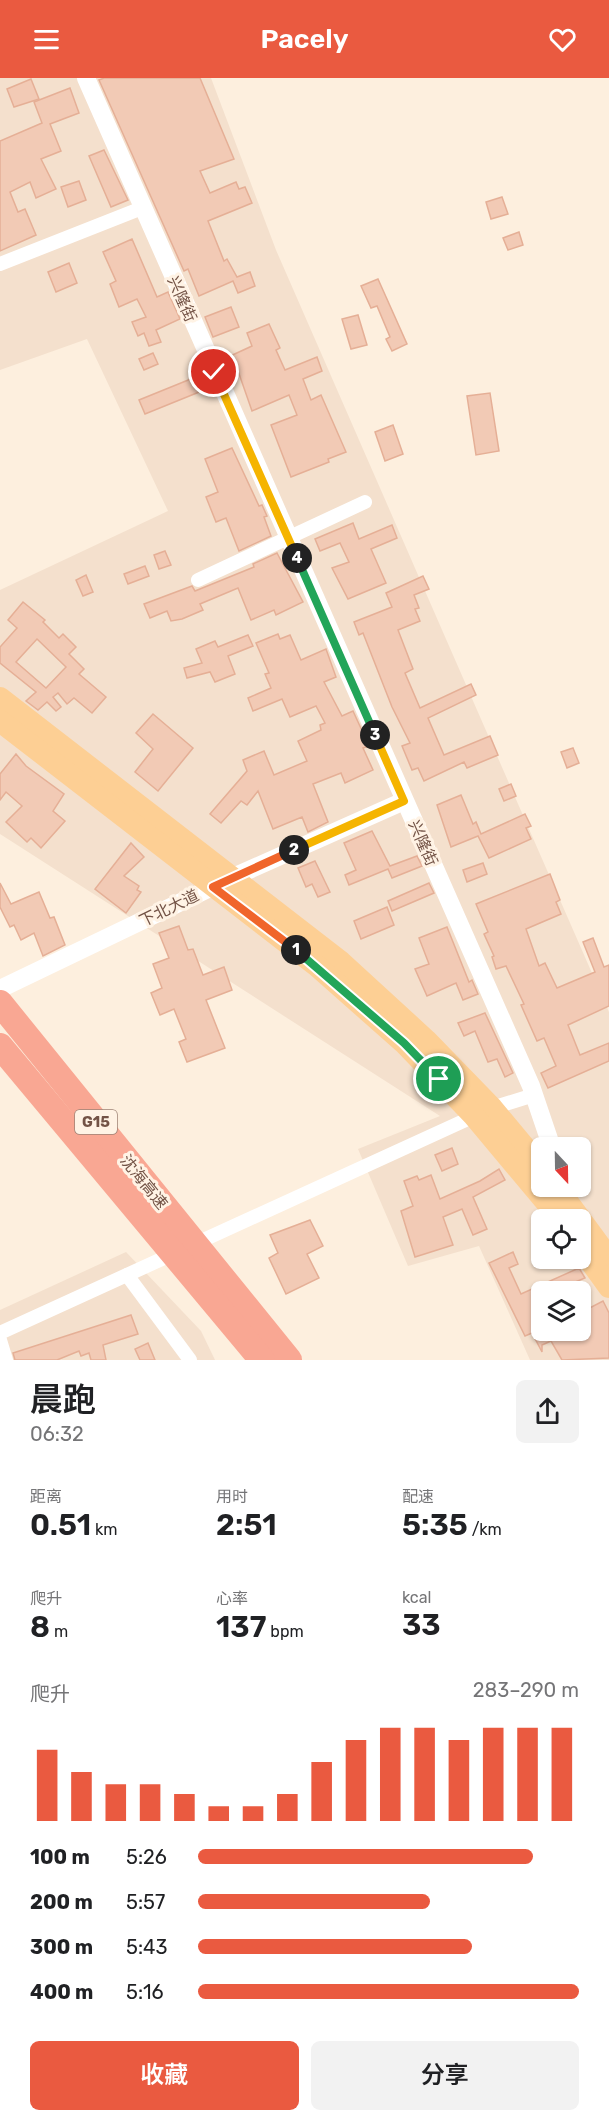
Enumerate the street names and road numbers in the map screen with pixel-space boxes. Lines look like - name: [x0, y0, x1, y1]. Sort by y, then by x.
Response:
- street label: 兴隆街: [164, 273, 200, 325]
- street label: 兴隆街: [405, 817, 441, 869]
- street label: 下北大道: [136, 885, 202, 931]
- road number: G15: [75, 1110, 117, 1134]
- street label: 沈海高速: [116, 1151, 172, 1213]

